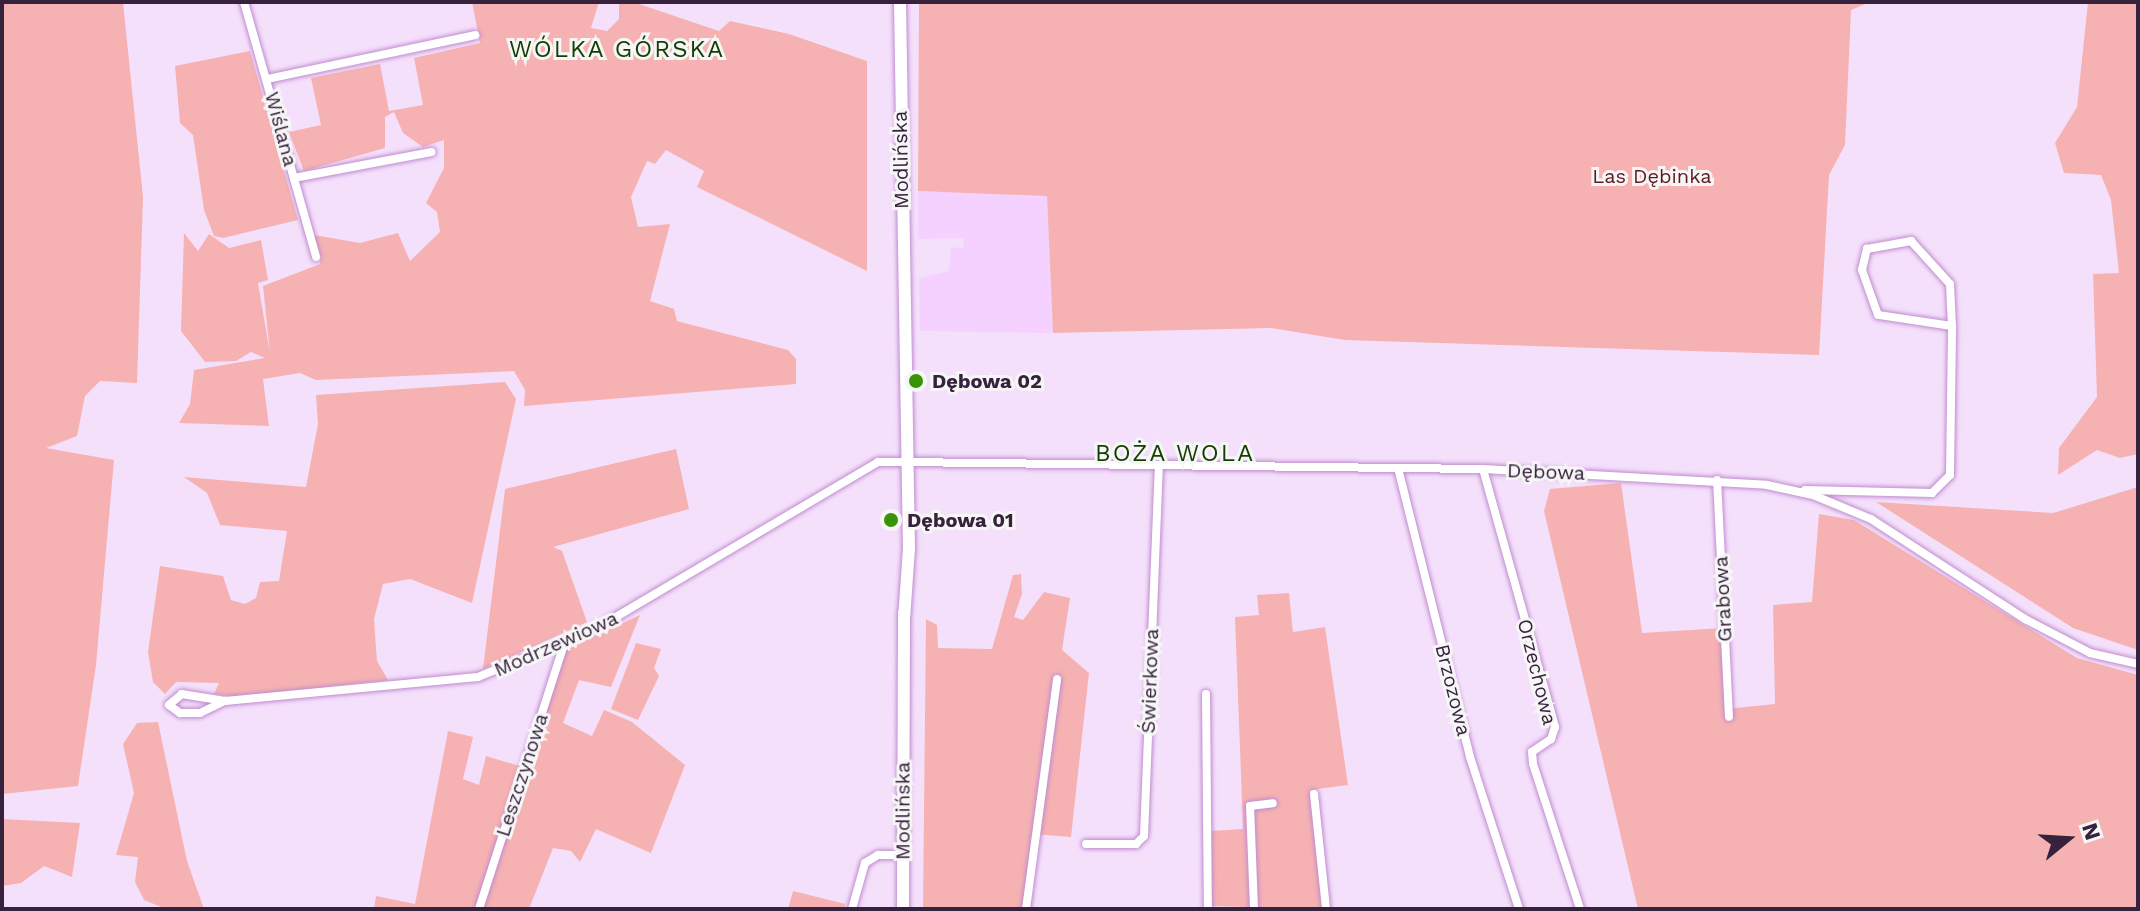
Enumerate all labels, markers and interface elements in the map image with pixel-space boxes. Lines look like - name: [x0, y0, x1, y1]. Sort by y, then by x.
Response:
- district label: WÓLKA GÓRSKA: [508, 36, 726, 64]
- street label: Wiślana: [260, 89, 302, 169]
- street label: Modlińska: [888, 111, 914, 209]
- park label: Las Dębinka: [1592, 164, 1712, 188]
- place label: Dębowa 02: [932, 369, 1042, 393]
- marker: Dębowa 02: [907, 372, 925, 390]
- district label: BOŻA WOLA: [1094, 440, 1256, 468]
- street label: Dębowa: [1507, 459, 1585, 485]
- place label: Dębowa 01: [907, 508, 1014, 532]
- marker: Dębowa 01: [882, 511, 900, 529]
- street label: Grabowa: [1709, 556, 1737, 642]
- street label: Modrzewiowa: [490, 606, 622, 682]
- street label: Orzechowa: [1512, 617, 1562, 727]
- street label: Świerkowa: [1136, 628, 1164, 734]
- street label: Brzozowa: [1430, 642, 1476, 738]
- street label: Leszczynowa: [491, 710, 553, 840]
- street label: Modlińska: [891, 762, 915, 860]
- north arrow: [2028, 799, 2108, 879]
- text: N: [2077, 820, 2106, 843]

